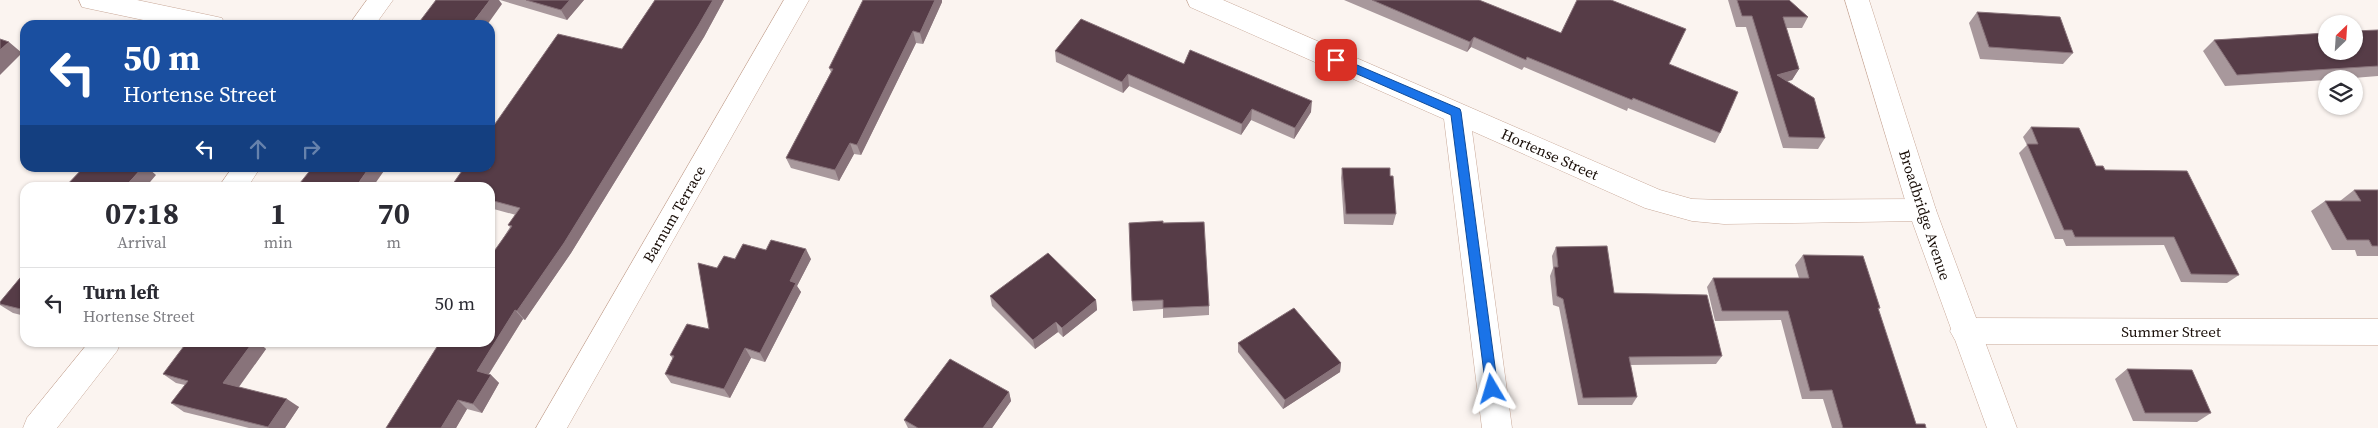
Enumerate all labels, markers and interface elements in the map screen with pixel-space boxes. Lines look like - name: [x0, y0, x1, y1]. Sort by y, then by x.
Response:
- north arrow: [2318, 15, 2362, 60]
- map controls: [2318, 15, 2363, 115]
- text: 50 m: [123, 34, 200, 82]
- pin: [1315, 39, 1357, 81]
- icon: left: [40, 40, 105, 105]
- icon: arrive: [1322, 46, 1350, 74]
- button: layers: [2318, 70, 2363, 115]
- text: Hortense Street: [123, 79, 276, 109]
- street label: Hortense Street: [1498, 123, 1602, 185]
- icon: left: [191, 135, 219, 163]
- icon: ahead: [244, 135, 272, 163]
- icon: right: [297, 135, 325, 163]
- street label: Broadbridge Avenue: [1894, 147, 1956, 283]
- street label: Barnum Terrace: [638, 161, 710, 266]
- text: 07:18: [105, 193, 179, 234]
- text: 1: [270, 193, 286, 234]
- text: 70: [378, 193, 410, 234]
- text: Arrival: [117, 231, 167, 253]
- text: min: [264, 231, 293, 253]
- text: m: [387, 231, 401, 253]
- text: Turn left: [83, 279, 159, 305]
- icon: left: [40, 289, 68, 317]
- text: 50 m: [434, 290, 475, 316]
- text: Hortense Street: [83, 305, 194, 327]
- street label: Summer Street: [2121, 321, 2221, 342]
- position arrow: [1465, 362, 1517, 414]

